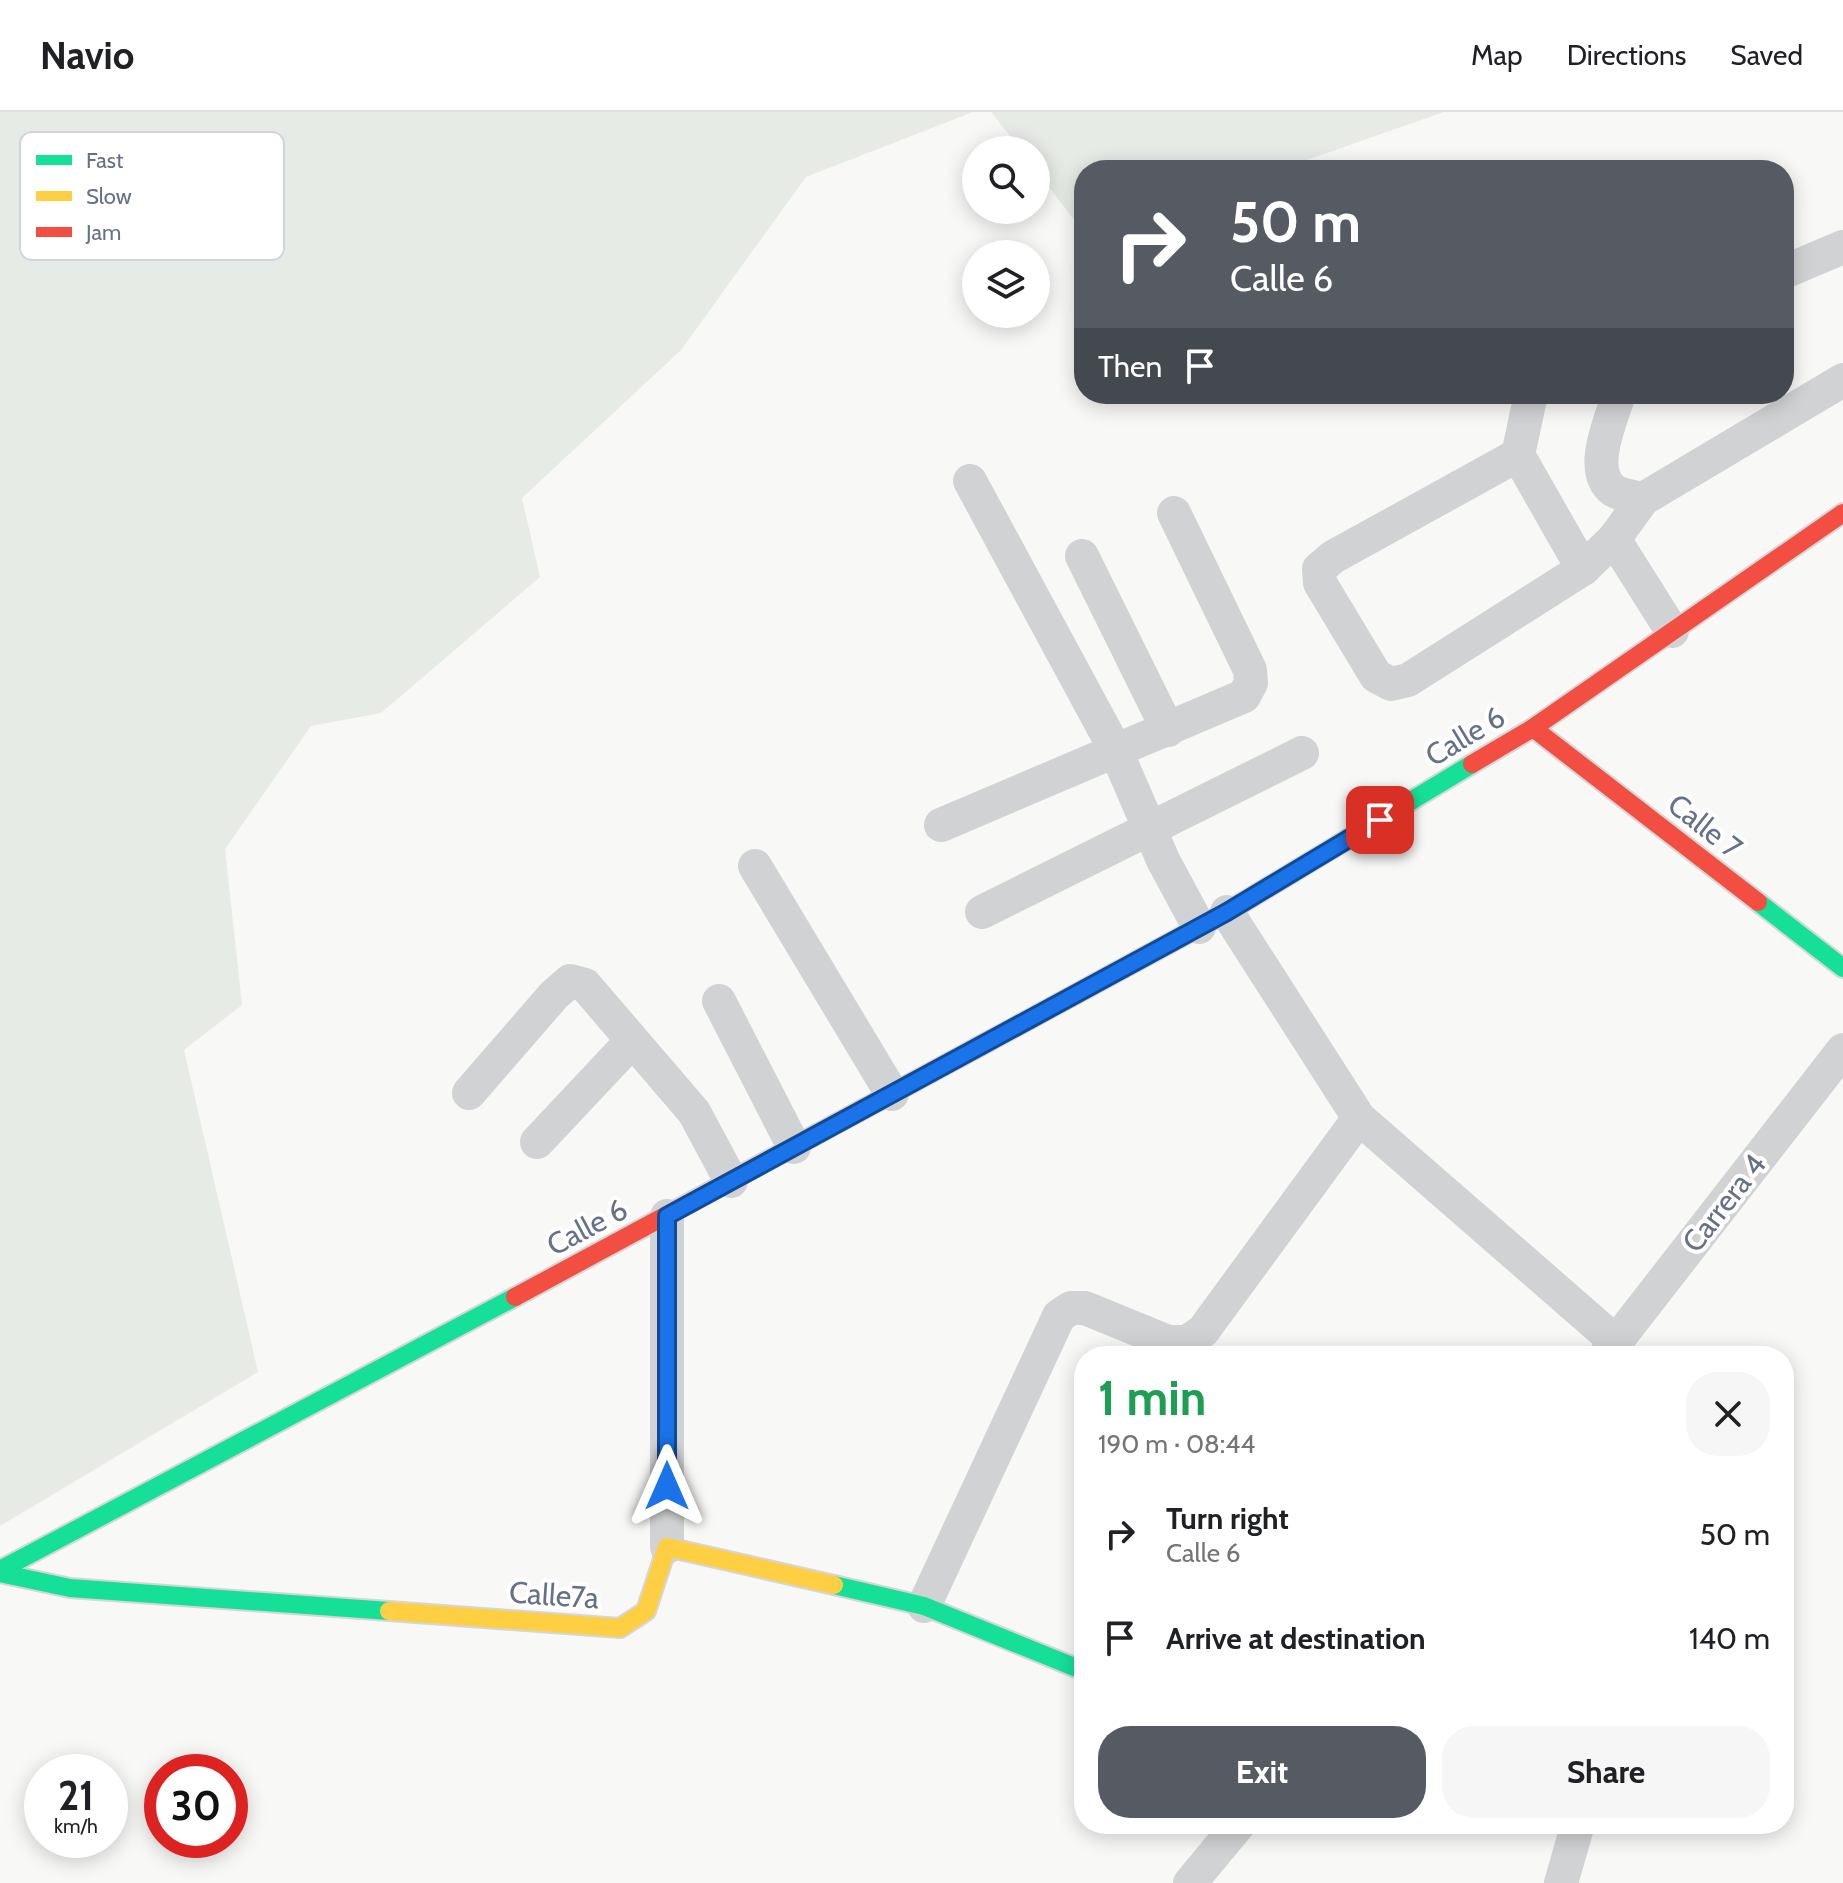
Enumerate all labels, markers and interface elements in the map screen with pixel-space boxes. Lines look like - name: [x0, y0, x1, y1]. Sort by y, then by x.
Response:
- text: Navio: [40, 32, 134, 79]
- text: Map: [1471, 38, 1523, 72]
- text: Directions: [1567, 38, 1686, 72]
- text: Saved: [1730, 38, 1803, 72]
- legend: [20, 132, 284, 260]
- map controls: [962, 136, 1050, 328]
- button: search: [962, 136, 1050, 224]
- text: Fast: [86, 147, 124, 174]
- text: Slow: [86, 183, 132, 210]
- text: 50 m: [1230, 188, 1361, 256]
- icon: right: [1098, 192, 1202, 296]
- text: Jam: [85, 219, 121, 246]
- button: layers: [962, 240, 1050, 328]
- text: Calle 6: [1230, 256, 1333, 300]
- icon: arrive: [1178, 344, 1222, 388]
- text: Then: [1098, 348, 1162, 385]
- street label: Calle 6: [1419, 698, 1511, 774]
- pin: [1346, 786, 1414, 854]
- street label: Calle 7: [1660, 786, 1750, 866]
- icon: arrive: [1358, 798, 1402, 842]
- street label: Carrera 4: [1674, 1146, 1774, 1260]
- street label: Calle 6: [540, 1190, 634, 1264]
- text: 1 min: [1098, 1369, 1206, 1427]
- button: close: [1686, 1372, 1770, 1456]
- text: 190 m · 08:44: [1098, 1428, 1255, 1460]
- position arrow: [625, 1444, 709, 1528]
- text: Turn right: [1166, 1500, 1289, 1537]
- icon: right: [1098, 1512, 1142, 1556]
- text: 50 m: [1700, 1516, 1770, 1553]
- text: Calle 6: [1166, 1537, 1241, 1569]
- street label: Calle7a: [508, 1573, 601, 1617]
- icon: arrive: [1098, 1616, 1142, 1660]
- text: Arrive at destination: [1166, 1620, 1426, 1657]
- text: 140 m: [1689, 1620, 1770, 1657]
- button: Exit: [1098, 1726, 1426, 1818]
- button: Share: [1442, 1726, 1770, 1818]
- speed limit sign: 30: [144, 1754, 248, 1858]
- text: 21: [58, 1771, 94, 1820]
- text: km/h: [54, 1814, 98, 1838]

